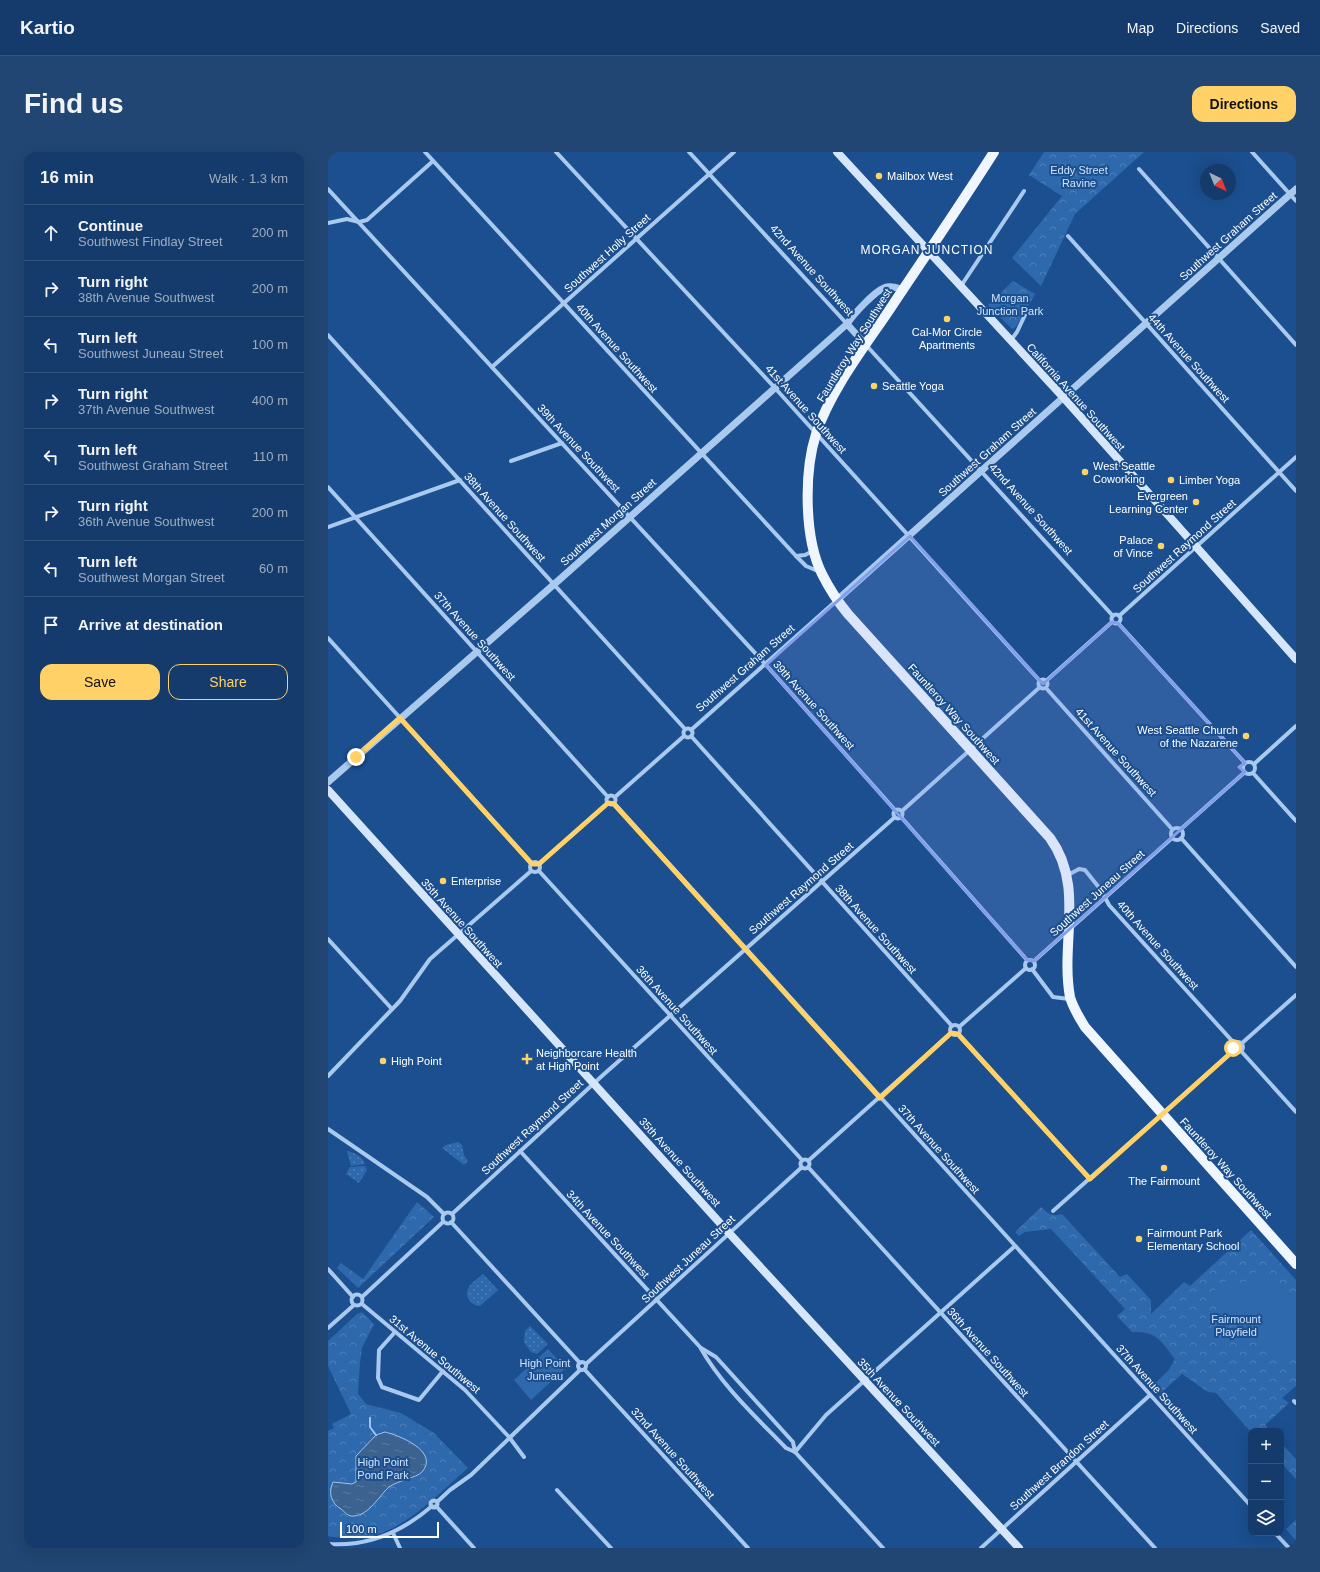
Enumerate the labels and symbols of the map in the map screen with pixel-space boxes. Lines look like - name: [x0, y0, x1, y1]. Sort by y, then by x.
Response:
- park label: Eddy Street Ravine: [1050, 164, 1108, 189]
- north arrow: [1200, 164, 1236, 200]
- place label: Mailbox West: [887, 170, 953, 182]
- marker: Mailbox West: [874, 171, 884, 181]
- street label: Southwest Graham Street: [1177, 189, 1279, 283]
- street label: Southwest Holly Street: [562, 211, 652, 295]
- street label: 42nd Avenue Southwest: [768, 222, 856, 318]
- district label: MORGAN JUNCTION: [861, 243, 994, 257]
- street label: Fauntleroy Way Southwest: [814, 286, 894, 404]
- park label: Morgan Junction Park: [977, 292, 1044, 317]
- street label: 40th Avenue Southwest: [574, 301, 660, 395]
- street label: 44th Avenue Southwest: [1146, 311, 1232, 405]
- marker: Cal-Mor Circle Apartments: [942, 314, 952, 324]
- place label: Cal-Mor Circle Apartments: [912, 326, 982, 351]
- street label: California Avenue Southwest: [1025, 341, 1127, 453]
- street label: 41st Avenue Southwest: [763, 362, 849, 456]
- place label: Seattle Yoga: [882, 380, 945, 392]
- marker: Seattle Yoga: [869, 381, 879, 391]
- street label: 39th Avenue Southwest: [535, 402, 623, 494]
- street label: Southwest Graham Street: [936, 405, 1038, 499]
- place label: West Seattle Coworking: [1093, 460, 1155, 485]
- street label: 42nd Avenue Southwest: [987, 461, 1075, 557]
- marker: West Seattle Coworking: [1080, 467, 1090, 477]
- street label: 38th Avenue Southwest: [462, 470, 548, 564]
- place label: Limber Yoga: [1179, 474, 1241, 486]
- marker: Limber Yoga: [1166, 475, 1176, 485]
- street label: Southwest Morgan Street: [558, 476, 658, 568]
- place label: Evergreen Learning Center: [1109, 490, 1188, 515]
- street label: Southwest Raymond Street: [1130, 497, 1238, 595]
- marker: Evergreen Learning Center: [1191, 497, 1201, 507]
- place label: Palace of Vince: [1113, 534, 1153, 559]
- marker: Palace of Vince: [1156, 541, 1166, 551]
- street label: 37th Avenue Southwest: [432, 589, 518, 683]
- street label: Southwest Graham Street: [693, 622, 797, 714]
- street label: 39th Avenue Southwest: [771, 658, 857, 752]
- street label: Fauntleroy Way Southwest: [906, 661, 1002, 767]
- street label: 41st Avenue Southwest: [1073, 705, 1159, 799]
- place label: West Seattle Church of the Nazarene: [1137, 724, 1238, 749]
- marker: West Seattle Church of the Nazarene: [1241, 731, 1251, 741]
- route end: [347, 748, 365, 766]
- street label: Southwest Raymond Street: [747, 840, 855, 936]
- street label: Southwest Juneau Street: [1047, 847, 1147, 939]
- place label: Enterprise: [451, 875, 501, 887]
- street label: 35th Avenue Southwest: [419, 876, 505, 970]
- marker: Enterprise: [438, 876, 448, 886]
- street label: 38th Avenue Southwest: [833, 882, 919, 976]
- street label: 40th Avenue Southwest: [1115, 898, 1201, 992]
- street label: 36th Avenue Southwest: [634, 963, 720, 1057]
- route start: [1224, 1039, 1242, 1057]
- place label: Neighborcare Health at High Point: [536, 1047, 637, 1072]
- marker: Neighborcare Health at High Point: [521, 1053, 533, 1065]
- place label: High Point: [391, 1055, 442, 1067]
- marker: High Point: [378, 1056, 388, 1066]
- street label: Southwest Raymond Street: [479, 1077, 585, 1177]
- street label: 37th Avenue Southwest: [896, 1102, 982, 1196]
- street label: 35th Avenue Southwest: [637, 1115, 723, 1209]
- street label: Fauntleroy Way Southwest: [1178, 1115, 1274, 1221]
- marker: The Fairmount: [1159, 1163, 1169, 1173]
- place label: The Fairmount: [1128, 1175, 1200, 1187]
- street label: 34th Avenue Southwest: [564, 1188, 652, 1280]
- street label: Southwest Juneau Street: [639, 1213, 737, 1305]
- place label: Fairmount Park Elementary School: [1147, 1227, 1239, 1252]
- marker: Fairmount Park Elementary School: [1134, 1234, 1144, 1244]
- street label: 36th Avenue Southwest: [945, 1305, 1031, 1399]
- street label: 31st Avenue Southwest: [387, 1313, 483, 1395]
- park label: Fairmount Playfield: [1211, 1313, 1261, 1338]
- street label: 37th Avenue Southwest: [1114, 1342, 1200, 1436]
- street label: 35th Avenue Southwest: [855, 1356, 943, 1448]
- park label: High Point Juneau: [520, 1357, 570, 1382]
- street label: 32nd Avenue Southwest: [629, 1405, 717, 1501]
- street label: Southwest Brandon Street: [1007, 1418, 1111, 1512]
- park label: High Point Pond Park: [357, 1456, 409, 1481]
- scale bar: [340, 1520, 439, 1539]

